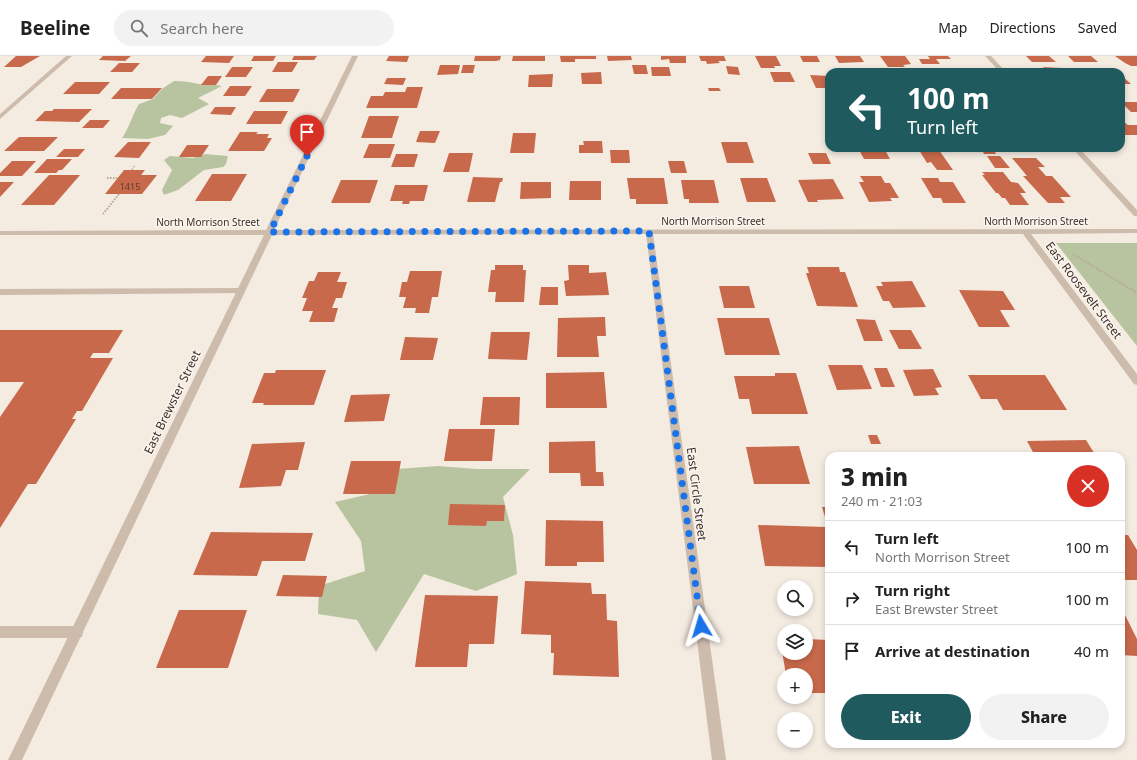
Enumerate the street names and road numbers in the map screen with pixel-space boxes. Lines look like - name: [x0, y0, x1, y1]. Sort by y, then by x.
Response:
- street label: North Morrison Street: [661, 214, 765, 228]
- street label: North Morrison Street: [984, 214, 1088, 228]
- street label: North Morrison Street: [156, 215, 260, 229]
- street label: East Roosevelt Street: [1042, 238, 1127, 343]
- street label: East Brewster Street: [139, 347, 205, 457]
- street label: East Circle Street: [683, 446, 711, 542]

